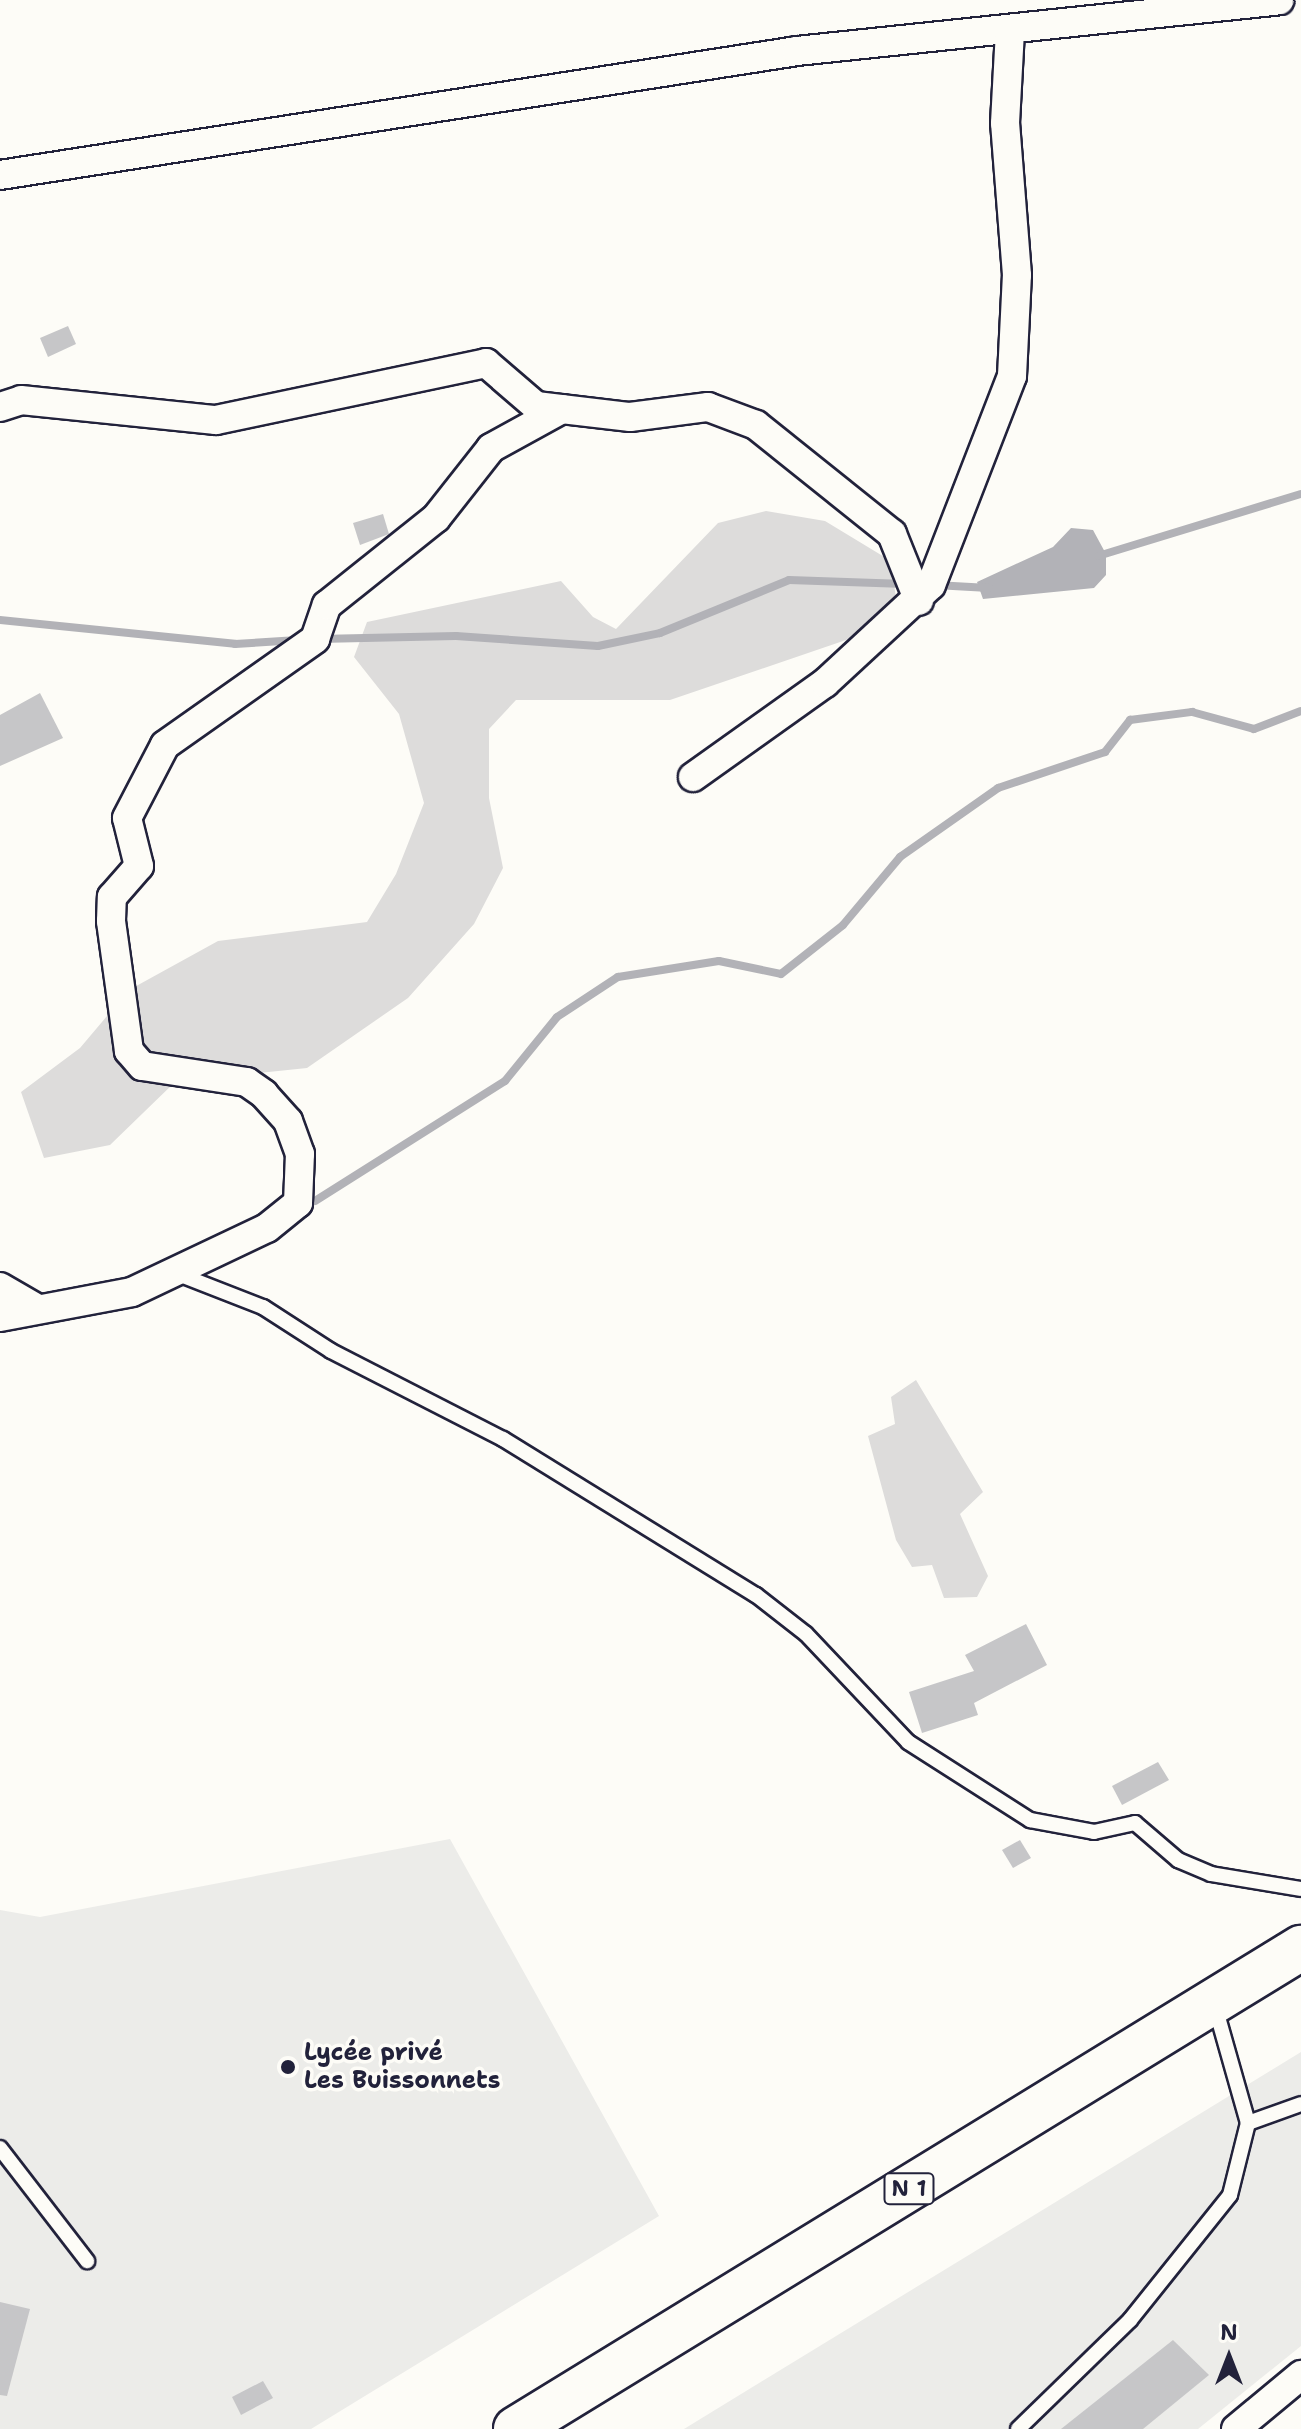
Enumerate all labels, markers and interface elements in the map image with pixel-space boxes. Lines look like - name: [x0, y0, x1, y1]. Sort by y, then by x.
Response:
- place label: Lycée privé Les Buissonnets: [304, 2039, 501, 2095]
- marker: Lycée privé Les Buissonnets: [279, 2058, 297, 2076]
- road number: N 1: [883, 2171, 935, 2207]
- north arrow: [1189, 2317, 1269, 2397]
- text: N: [1220, 2318, 1238, 2347]

